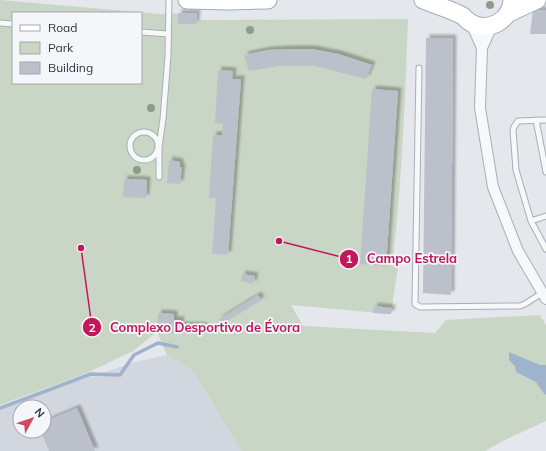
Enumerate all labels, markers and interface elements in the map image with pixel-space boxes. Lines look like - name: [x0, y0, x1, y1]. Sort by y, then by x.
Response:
- legend: [12, 12, 142, 84]
- text: Road: [48, 20, 77, 35]
- text: Park: [48, 40, 74, 55]
- text: Building: [48, 60, 93, 75]
- callout: Campo Estrela: [339, 246, 466, 271]
- text: Campo Estrela: [367, 250, 457, 266]
- text: 1: [345, 251, 353, 266]
- callout: Complexo Desportivo de Évora: [82, 315, 308, 340]
- text: Complexo Desportivo de Évora: [110, 319, 300, 335]
- text: 2: [88, 320, 96, 335]
- north arrow: [12, 399, 52, 439]
- text: N: [32, 405, 48, 420]

